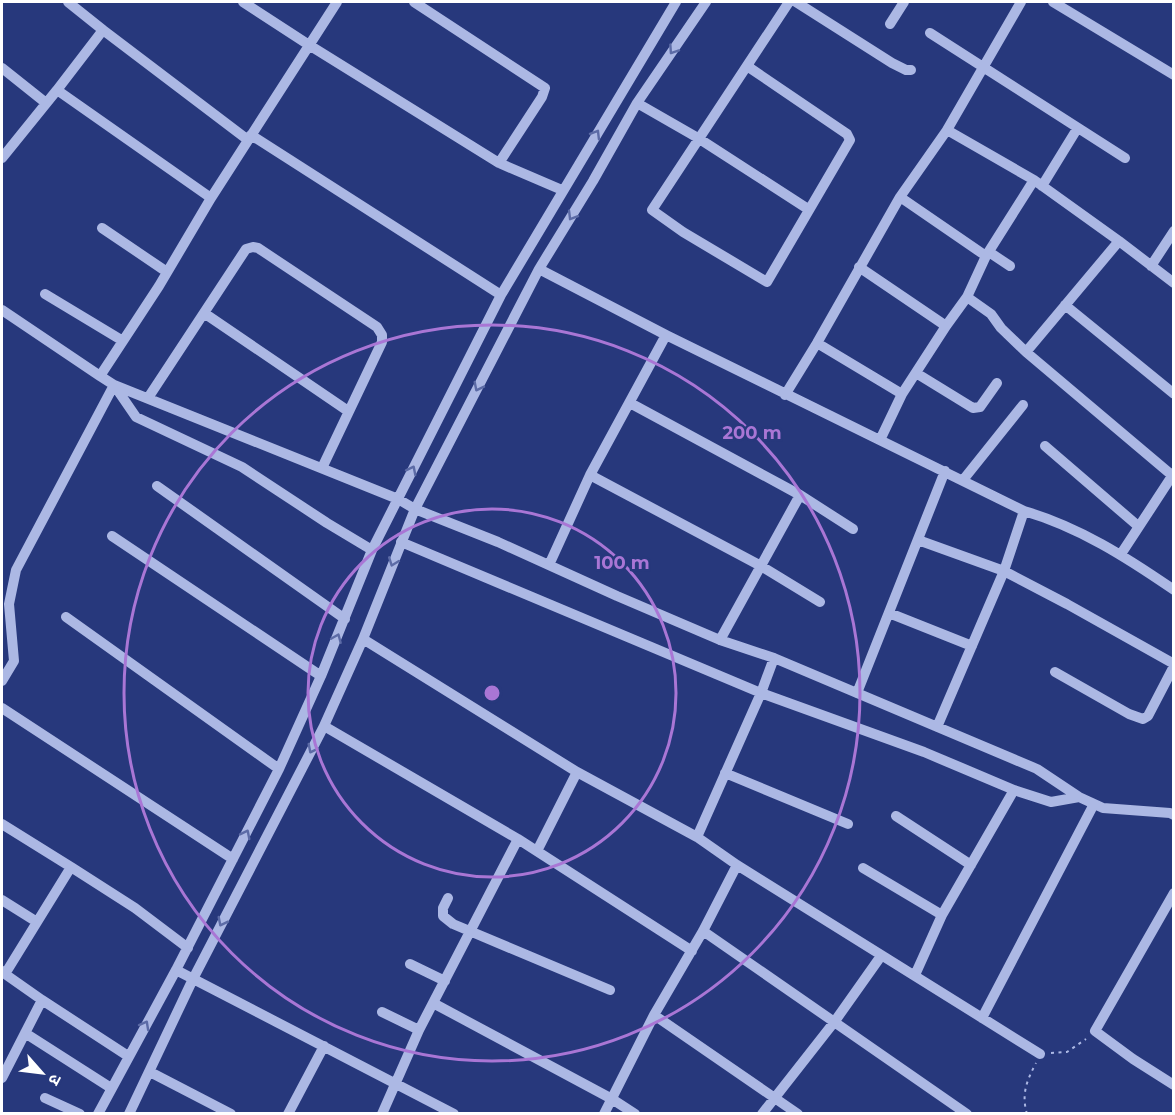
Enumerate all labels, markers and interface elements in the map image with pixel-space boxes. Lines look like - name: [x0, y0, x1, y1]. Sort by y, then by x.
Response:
- one-way arrow: [669, 43, 680, 54]
- one-way arrow: [589, 130, 601, 140]
- one-way arrow: [567, 210, 579, 220]
- one-way arrow: [474, 381, 485, 391]
- text: 200 m: [722, 422, 782, 444]
- one-way arrow: [405, 466, 416, 477]
- text: 100 m: [594, 552, 650, 574]
- one-way arrow: [388, 556, 400, 567]
- one-way arrow: [330, 633, 342, 644]
- centre of rings: [482, 683, 502, 703]
- one-way arrow: [308, 743, 319, 753]
- one-way arrow: [238, 829, 250, 840]
- one-way arrow: [218, 916, 229, 926]
- one-way arrow: [138, 1021, 150, 1031]
- north arrow: [12, 1043, 72, 1103]
- text: उ: [44, 1071, 65, 1089]

